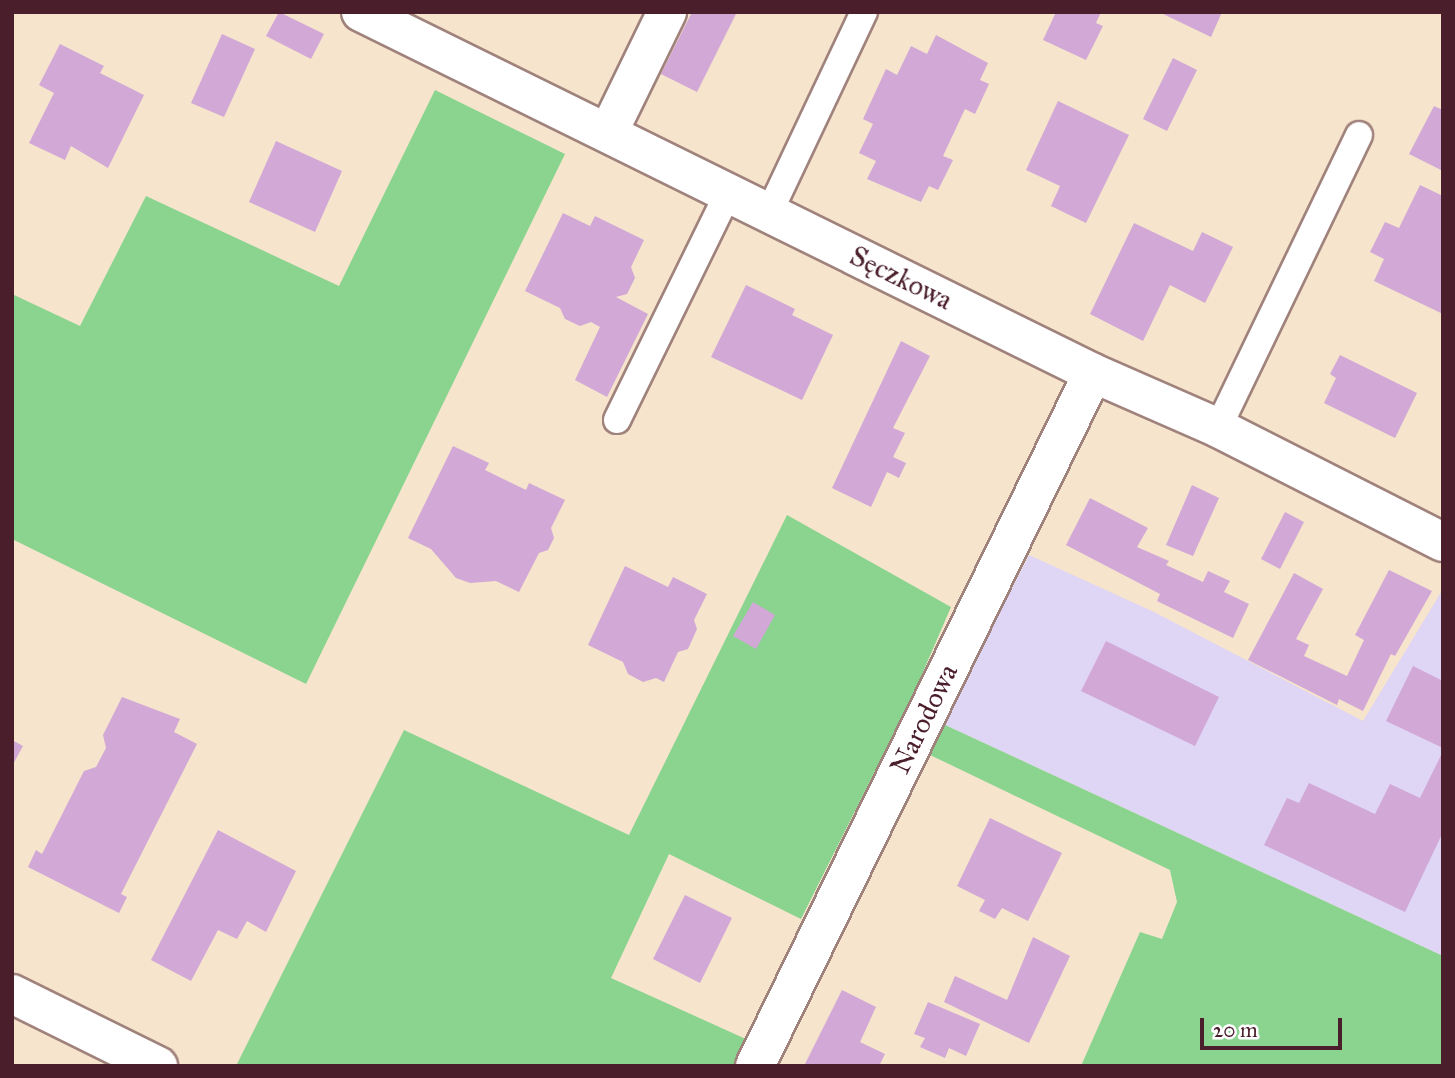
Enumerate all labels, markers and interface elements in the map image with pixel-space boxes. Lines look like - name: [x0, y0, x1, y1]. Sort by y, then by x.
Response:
- street label: Sęczkowa: [844, 239, 958, 317]
- street label: Narodowa: [883, 659, 965, 779]
- scale bar: [1203, 1004, 1345, 1048]
- text: 20 m: [1213, 1017, 1258, 1043]

